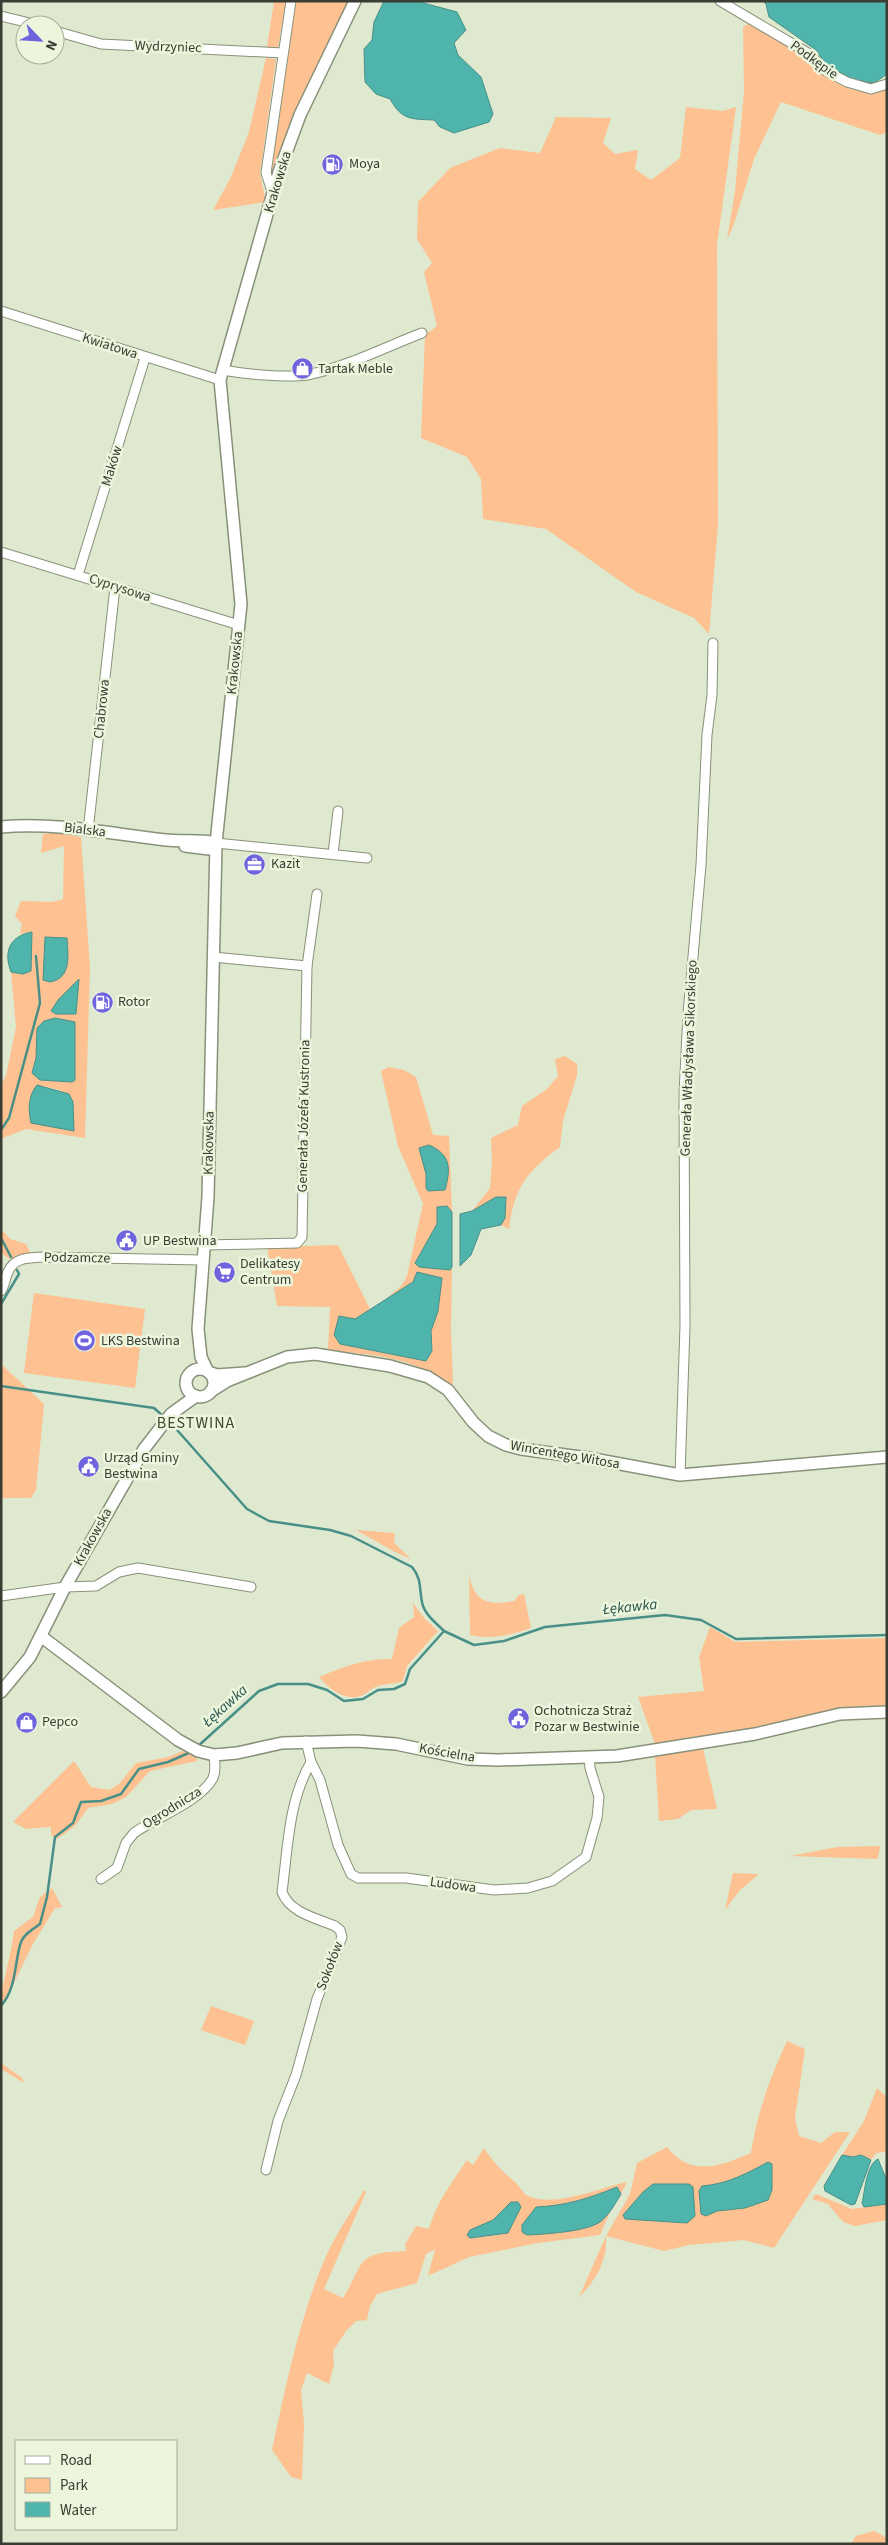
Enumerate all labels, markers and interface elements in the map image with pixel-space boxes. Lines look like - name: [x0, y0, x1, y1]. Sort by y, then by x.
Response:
- north arrow: [15, 15, 65, 65]
- street label: Wydrzyniec: [134, 36, 202, 58]
- street label: Podkępie: [786, 36, 842, 84]
- text: N: [40, 37, 62, 54]
- street label: Krakowska: [259, 149, 297, 215]
- fuel station icon: Moya: [321, 152, 345, 176]
- place label: Moya: [349, 154, 380, 174]
- street label: Kwiatowa: [80, 328, 140, 364]
- shop icon: Tartak Meble: [290, 357, 314, 381]
- place label: Tartak Meble: [318, 359, 393, 379]
- street label: Maków: [96, 443, 128, 489]
- street label: Cyprysowa: [86, 569, 154, 607]
- street label: Krakowska: [222, 630, 248, 696]
- street label: Chabrowa: [89, 678, 115, 740]
- street label: Bialska: [63, 818, 107, 842]
- office icon: Kazit: [243, 852, 267, 876]
- place label: Kazit: [271, 854, 301, 874]
- street label: Generała Władysława Sikorskiego: [676, 959, 702, 1157]
- fuel station icon: Rotor: [90, 990, 114, 1014]
- place label: Rotor: [118, 992, 150, 1012]
- street label: Generała Józefa Kustronia: [293, 1039, 315, 1193]
- street label: Krakowska: [198, 1111, 220, 1175]
- public building icon: UP Bestwina: [115, 1229, 139, 1253]
- place label: UP Bestwina: [143, 1231, 216, 1251]
- street label: Podzamcze: [44, 1247, 110, 1269]
- place label: Delikatesy Centrum: [240, 1254, 301, 1290]
- supermarket icon: Delikatesy Centrum: [212, 1260, 236, 1284]
- sports icon: LKS Bestwina: [73, 1329, 97, 1353]
- place label: LKS Bestwina: [101, 1331, 180, 1351]
- district label: BESTWINA: [157, 1412, 235, 1434]
- street label: Wincentego Witosa: [509, 1436, 621, 1474]
- place label: Urząd Gminy Bestwina: [104, 1448, 179, 1484]
- public building icon: Urząd Gminy Bestwina: [76, 1454, 100, 1478]
- street label: Krakowska: [69, 1504, 117, 1570]
- water label: Łękawka: [601, 1594, 658, 1620]
- water label: Łękawka: [197, 1680, 252, 1733]
- place label: Ochotnicza Straż Pozar w Bestwinie: [534, 1701, 639, 1737]
- public building icon: Ochotnicza Straż Pozar w Bestwinie: [506, 1707, 530, 1731]
- shop icon: Pepco: [14, 1710, 38, 1734]
- place label: Pepco: [42, 1712, 78, 1732]
- street label: Kościelna: [417, 1738, 477, 1768]
- street label: Ogrodnicza: [138, 1782, 206, 1834]
- street label: Ludowa: [429, 1872, 477, 1898]
- street label: Sokołów: [312, 1939, 348, 1993]
- legend: [15, 2440, 178, 2530]
- text: Road: [60, 2450, 92, 2471]
- text: Park: [60, 2475, 89, 2496]
- text: Water: [60, 2500, 97, 2521]

